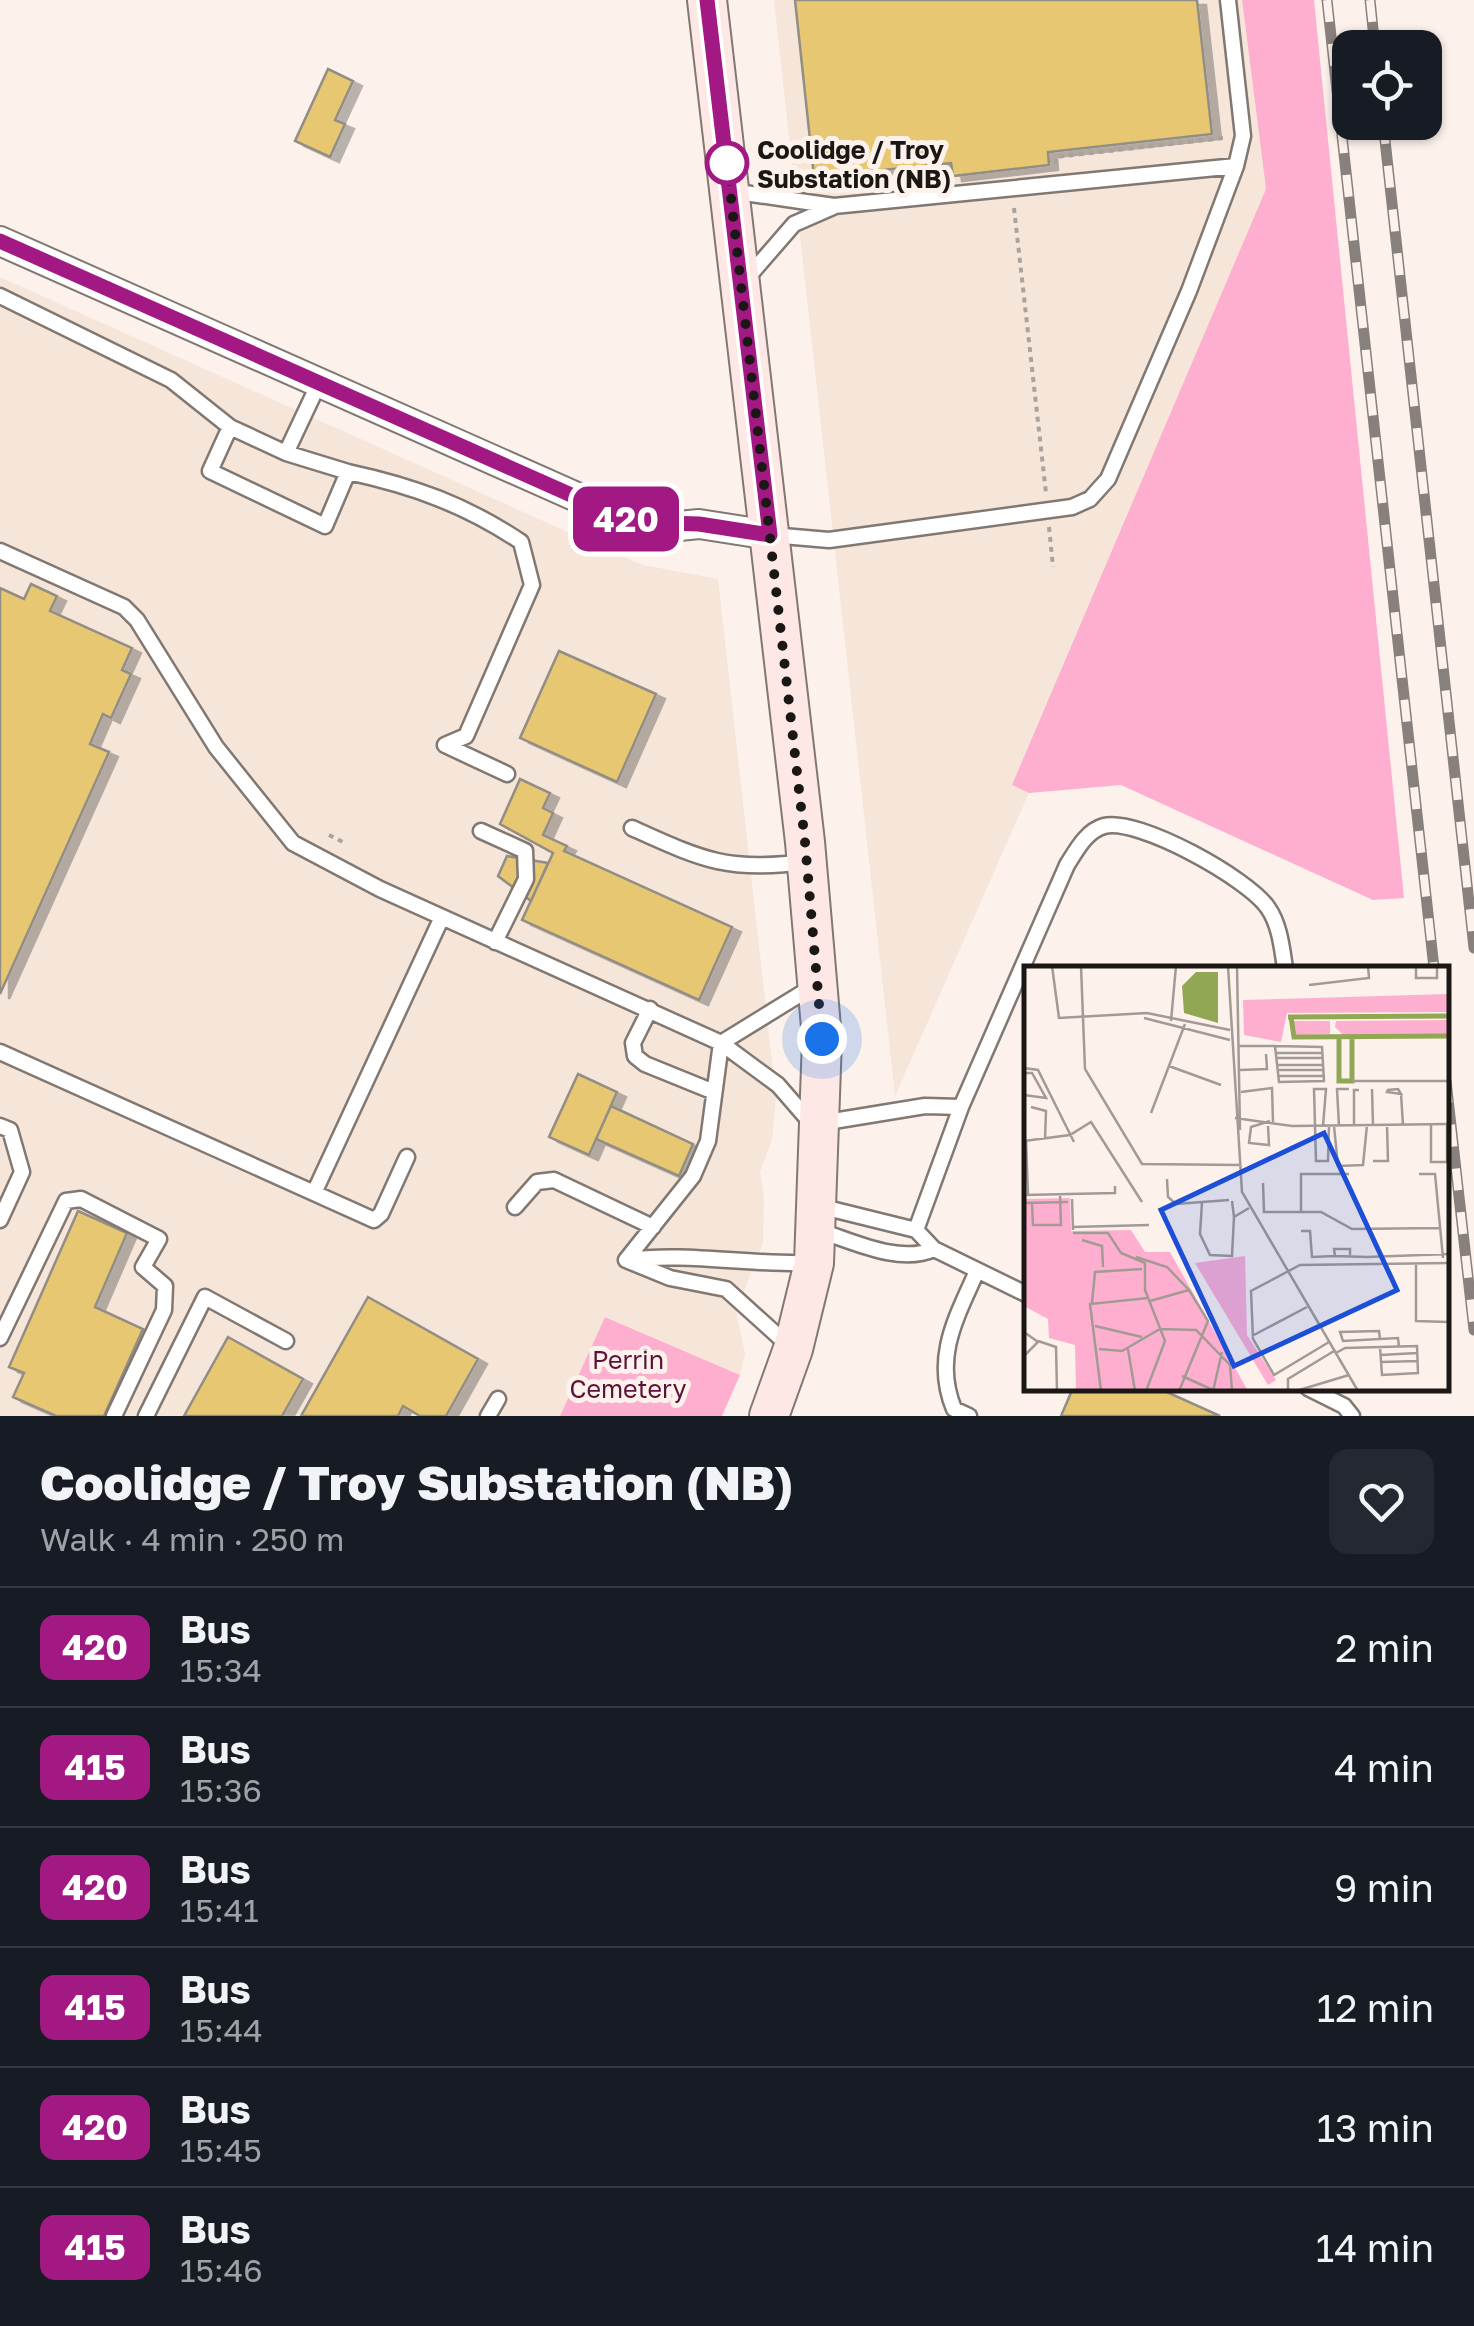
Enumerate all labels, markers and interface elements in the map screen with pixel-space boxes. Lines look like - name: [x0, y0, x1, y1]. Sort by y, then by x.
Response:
- map controls: [1332, 30, 1442, 140]
- button: locate: [1332, 30, 1442, 140]
- place label: Coolidge / Troy Substation (NB): [757, 134, 951, 194]
- marker: Coolidge / Troy Substation (NB): [706, 142, 748, 184]
- line badge: 420: [568, 486, 684, 552]
- text: 420: [593, 498, 659, 540]
- inset map: [1024, 966, 1449, 1391]
- your location: [797, 1014, 847, 1064]
- park label: Perrin Cemetery: [569, 1344, 687, 1404]
- button: heart: [1329, 1449, 1434, 1554]
- text: Coolidge / Troy Substation (NB): [40, 1453, 793, 1511]
- text: Walk · 4 min · 250 m: [40, 1520, 344, 1558]
- text: Bus: [180, 1606, 251, 1651]
- text: 2 min: [1335, 1625, 1434, 1670]
- text: 420: [62, 1626, 128, 1668]
- text: 15:34: [180, 1651, 262, 1689]
- text: Bus: [180, 1726, 251, 1771]
- text: 4 min: [1334, 1745, 1434, 1790]
- text: 415: [64, 1746, 126, 1788]
- text: 15:36: [180, 1771, 262, 1809]
- text: Bus: [180, 1846, 251, 1891]
- text: 9 min: [1334, 1865, 1434, 1910]
- text: 420: [62, 1866, 128, 1908]
- text: 15:41: [180, 1891, 259, 1929]
- text: Bus: [180, 1966, 251, 2011]
- text: 12 min: [1317, 1985, 1434, 2030]
- text: 415: [64, 1986, 126, 2028]
- text: 15:44: [180, 2011, 263, 2049]
- text: Bus: [180, 2086, 251, 2131]
- text: 13 min: [1317, 2105, 1434, 2150]
- text: 420: [62, 2106, 128, 2148]
- text: 15:45: [180, 2131, 262, 2169]
- text: Bus: [180, 2206, 251, 2251]
- text: 14 min: [1316, 2225, 1434, 2270]
- text: 415: [64, 2226, 126, 2268]
- text: 15:46: [180, 2251, 263, 2289]

